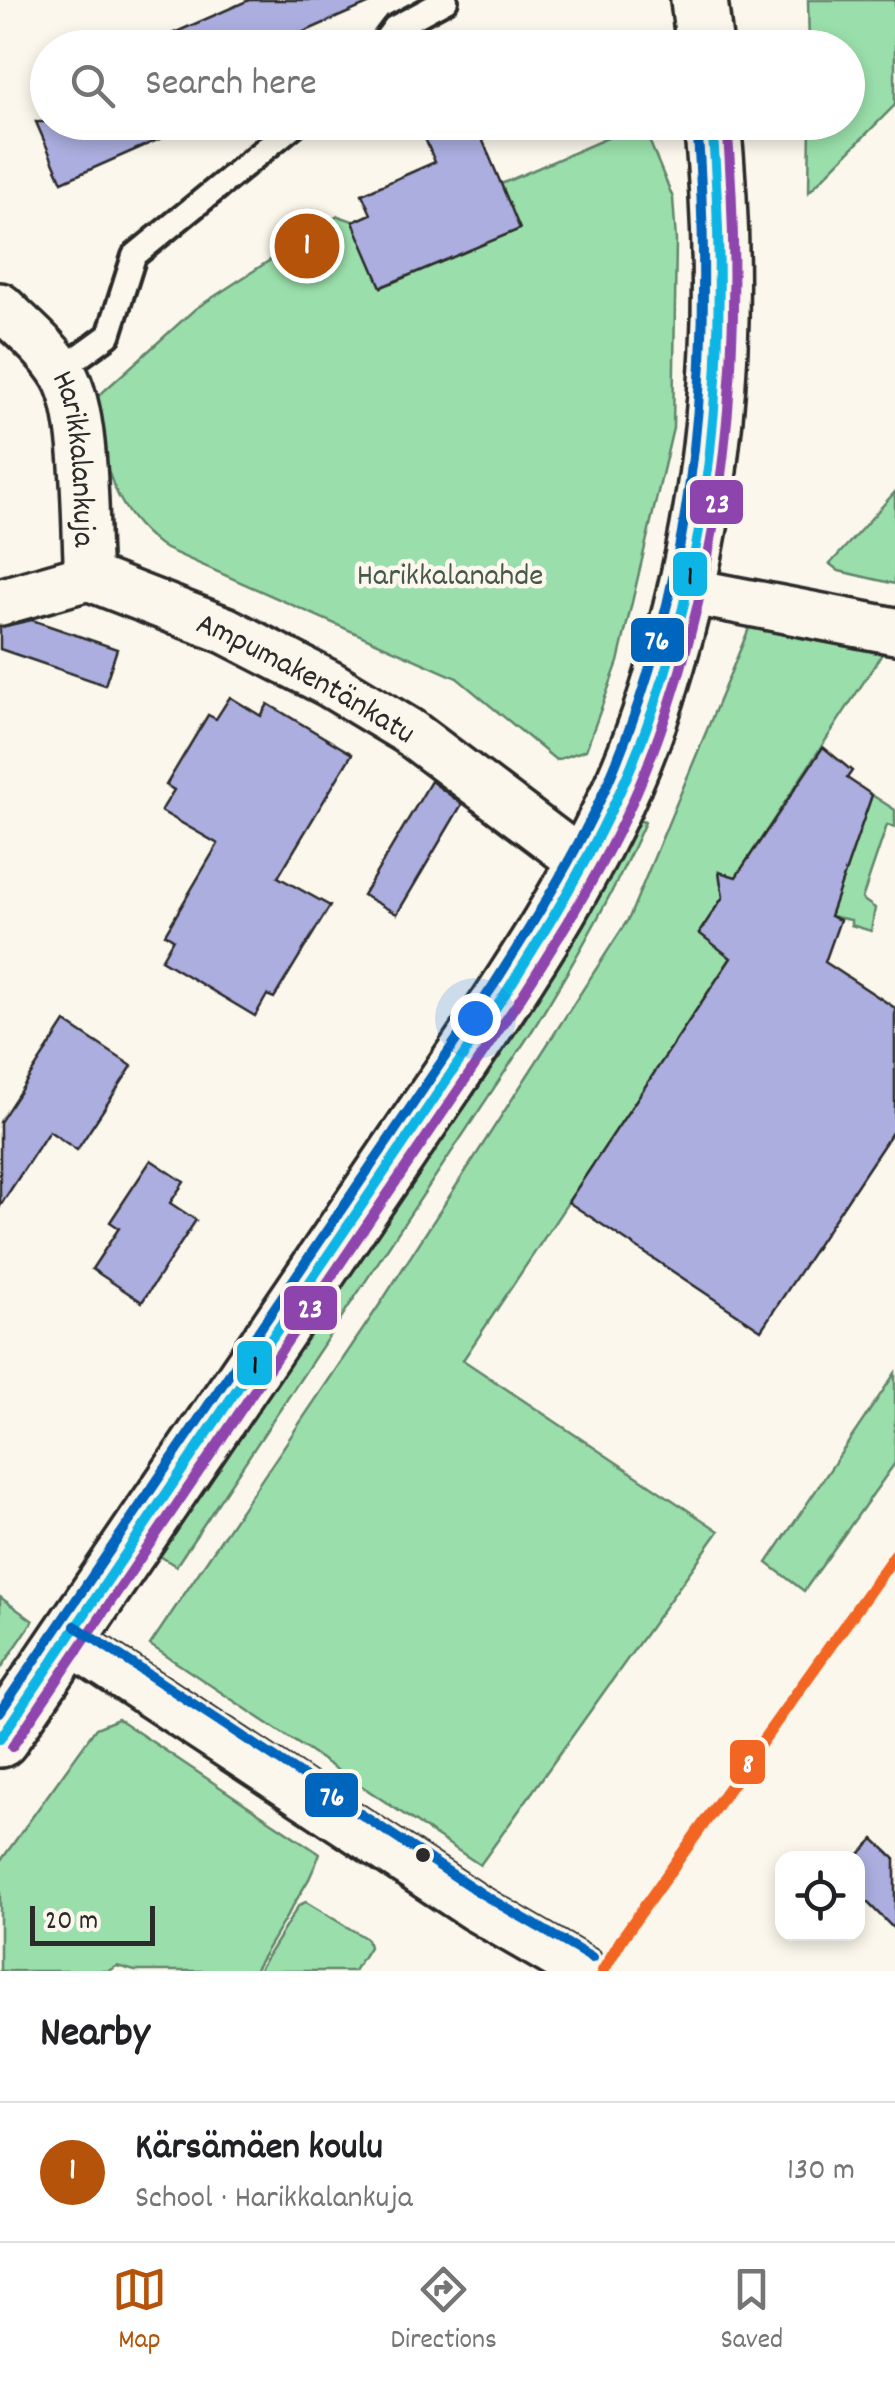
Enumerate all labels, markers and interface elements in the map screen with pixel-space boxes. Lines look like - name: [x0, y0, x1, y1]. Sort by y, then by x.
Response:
- search box: [30, 30, 865, 140]
- icon: search: [65, 58, 120, 113]
- text: Search here: [145, 58, 317, 113]
- pin: 1: [274, 208, 340, 284]
- street label: Harikkalankuja: [37, 364, 105, 549]
- line badge: 23: [688, 478, 745, 526]
- text: 23: [705, 487, 729, 527]
- line badge: 1: [671, 550, 709, 598]
- park label: Harikkalanahde: [357, 555, 543, 601]
- text: 1: [687, 559, 693, 599]
- street label: Ampumakentänkatu: [189, 603, 423, 758]
- line badge: 76: [629, 616, 686, 664]
- text: 76: [645, 624, 669, 664]
- your location: [450, 993, 501, 1044]
- line badge: 23: [282, 1284, 339, 1332]
- text: 23: [298, 1292, 322, 1332]
- line badge: 1: [235, 1339, 274, 1387]
- text: 1: [252, 1348, 258, 1388]
- line badge: 8: [728, 1738, 767, 1786]
- text: 8: [742, 1747, 754, 1787]
- line badge: 76: [303, 1771, 360, 1819]
- text: 76: [320, 1780, 344, 1820]
- unlabelled marker: [413, 1845, 433, 1865]
- map controls: [775, 1851, 865, 1941]
- button: locate: [775, 1851, 865, 1941]
- scale bar: [30, 1901, 155, 1946]
- text: 20 m: [45, 1903, 98, 1943]
- text: Nearby: [40, 2006, 150, 2066]
- text: Kärsämäen koulu: [135, 2122, 383, 2177]
- text: 1: [69, 2149, 76, 2195]
- text: 130 m: [787, 2149, 855, 2195]
- text: School · Harikkalankuja: [135, 2177, 413, 2223]
- tab: Map: [112, 2262, 167, 2362]
- tab: Directions: [391, 2262, 497, 2362]
- tab: Saved: [721, 2262, 783, 2362]

